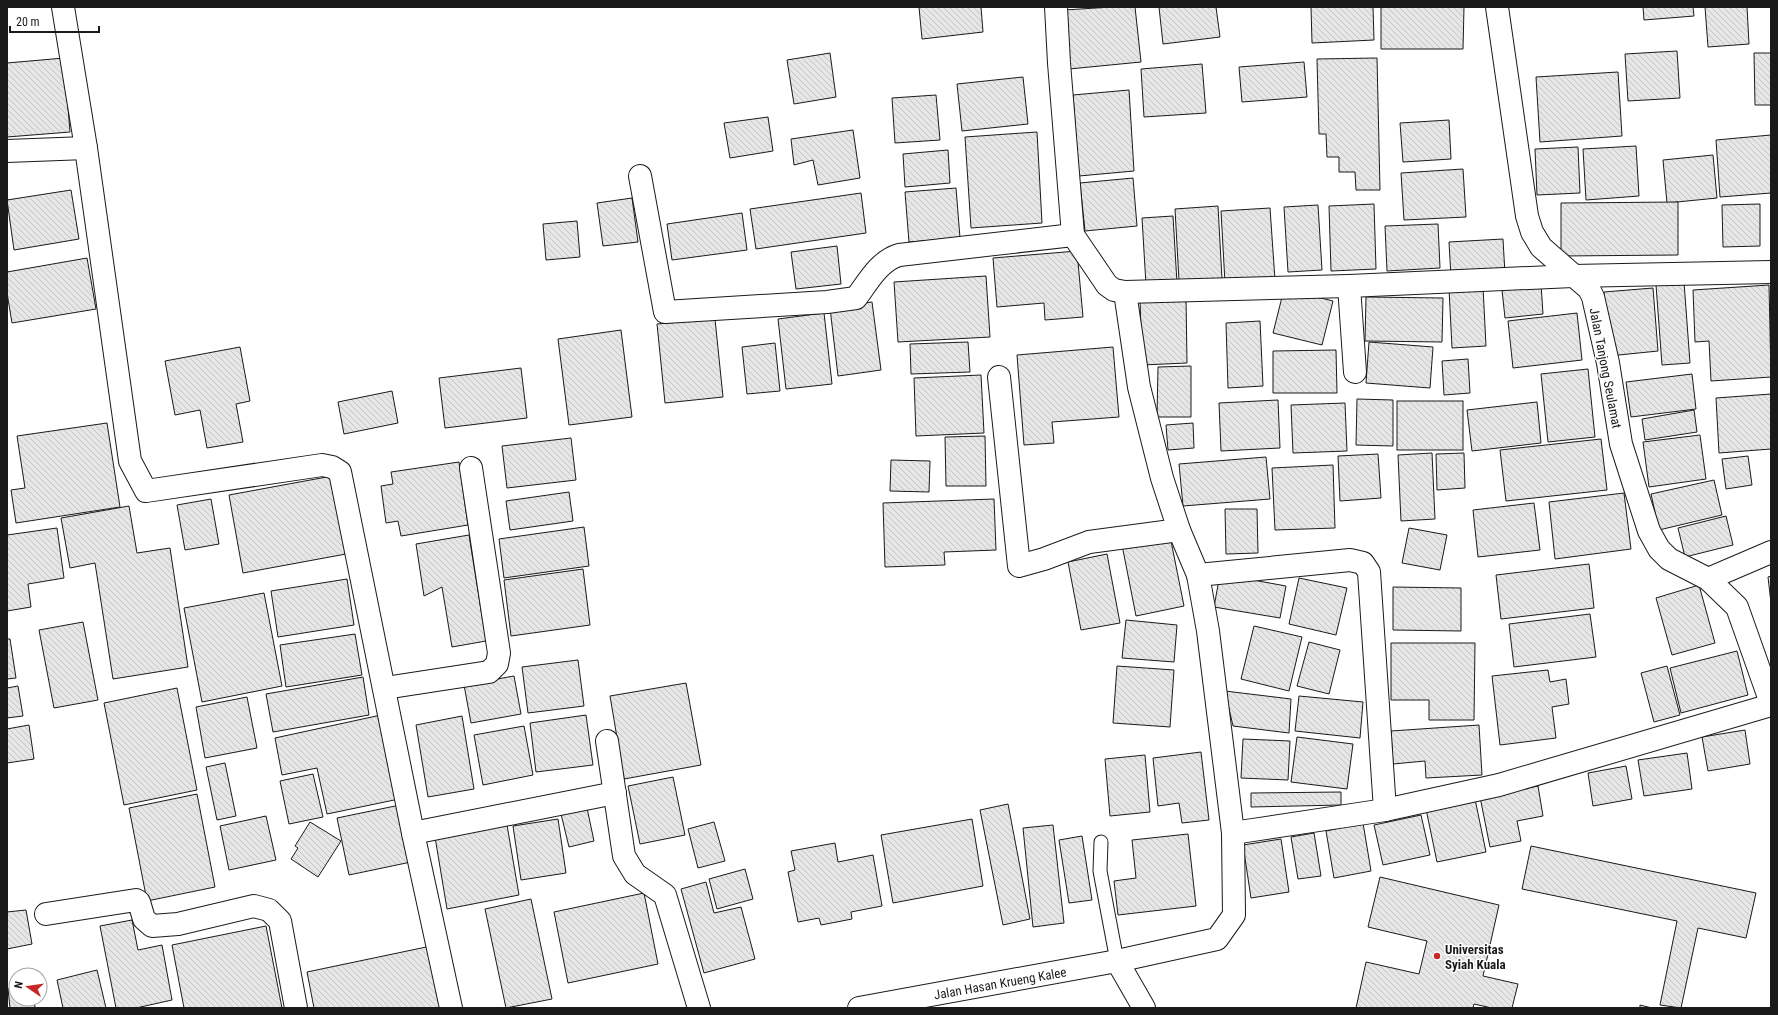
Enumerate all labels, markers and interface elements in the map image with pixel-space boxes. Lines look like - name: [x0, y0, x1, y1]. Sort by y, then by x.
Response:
- scale bar: [10, 8, 99, 34]
- text: 20 m: [16, 15, 40, 29]
- street label: Jalan Tanjong Seulamat: [1586, 306, 1625, 430]
- place label: Universitas Syiah Kuala: [1445, 942, 1506, 972]
- marker: Universitas Syiah Kuala: [1432, 951, 1442, 961]
- street label: Jalan Hasan Krueng Kalee: [933, 964, 1068, 1003]
- north arrow: [8, 967, 48, 1007]
- text: N: [12, 980, 26, 990]

